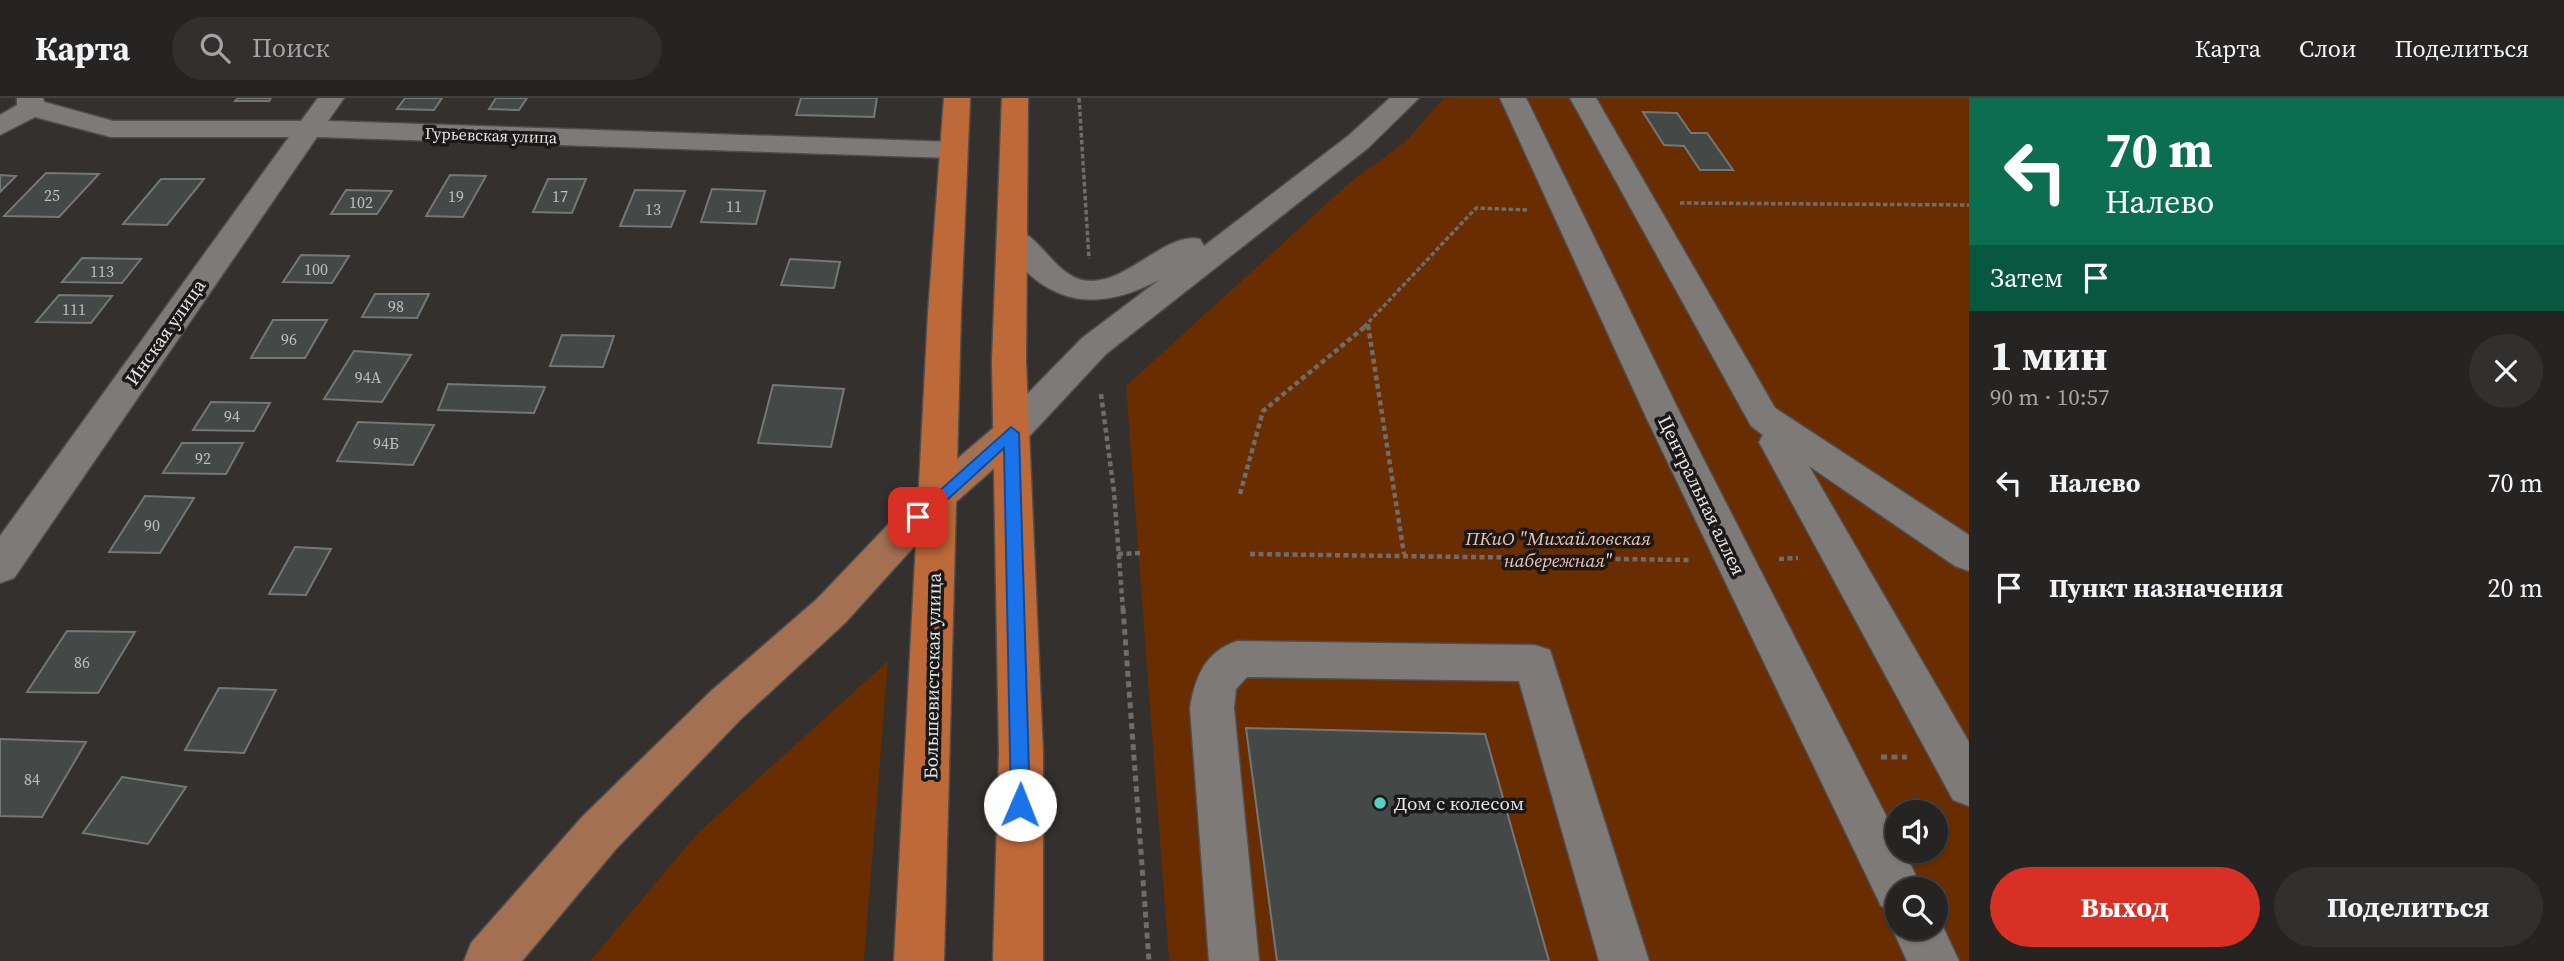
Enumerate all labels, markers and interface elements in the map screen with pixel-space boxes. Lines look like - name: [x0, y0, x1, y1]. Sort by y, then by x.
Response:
- search box: [172, 17, 662, 80]
- text: Карта: [35, 26, 130, 71]
- icon: search: [196, 29, 234, 67]
- text: Поиск: [252, 30, 330, 66]
- text: Карта: [2195, 32, 2261, 65]
- text: Слои: [2299, 32, 2356, 65]
- text: Поделиться: [2394, 32, 2529, 65]
- text: 70 m: [2105, 116, 2213, 183]
- street label: Гурьевская улица: [425, 122, 558, 148]
- icon: left: [1990, 126, 2081, 217]
- text: Налево: [2105, 180, 2214, 224]
- house number: 25: [44, 184, 60, 206]
- house number: 19: [448, 185, 464, 207]
- house number: 17: [552, 185, 568, 207]
- house number: 102: [349, 191, 373, 213]
- house number: 11: [726, 195, 742, 217]
- house number: 13: [645, 198, 661, 220]
- house number: 100: [304, 258, 328, 280]
- icon: arrive: [2077, 259, 2115, 297]
- house number: 113: [90, 260, 114, 282]
- text: Затем: [1990, 260, 2063, 296]
- street label: Инская улица: [119, 273, 211, 390]
- house number: 98: [388, 295, 404, 317]
- house number: 111: [62, 298, 86, 320]
- text: 1 мин: [1990, 326, 2107, 384]
- house number: 96: [281, 328, 297, 350]
- button: close: [2469, 334, 2543, 408]
- house number: 94А: [355, 366, 382, 388]
- text: 90 m · 10:57: [1990, 381, 2110, 413]
- house number: 94: [224, 405, 240, 427]
- street label: Центральная аллея: [1652, 411, 1752, 579]
- house number: 94Б: [373, 432, 399, 454]
- house number: 92: [195, 447, 211, 469]
- icon: left: [1990, 464, 2028, 502]
- text: Налево: [2049, 465, 2140, 501]
- text: 70 m: [2488, 465, 2543, 501]
- pin: [888, 487, 948, 547]
- icon: arrive: [899, 498, 937, 536]
- house number: 90: [144, 514, 160, 536]
- park label: ПКиО "Михайловская набережная": [1464, 525, 1651, 573]
- icon: arrive: [1990, 569, 2028, 607]
- text: Пункт назначения: [2049, 570, 2283, 606]
- text: 20 m: [2488, 570, 2543, 606]
- street label: Большевистская улица: [917, 572, 947, 779]
- house number: 86: [74, 651, 90, 673]
- house number: 84: [24, 768, 40, 790]
- position arrow: [983, 768, 1057, 842]
- place label: Дом с колесом: [1394, 790, 1524, 816]
- marker: Дом с колесом: [1372, 795, 1388, 811]
- map controls: [1885, 800, 1948, 940]
- button: sound: [1885, 800, 1948, 863]
- button: Выход: [1990, 867, 2260, 947]
- button: Поделиться: [2274, 867, 2543, 947]
- button: search: [1885, 877, 1948, 940]

